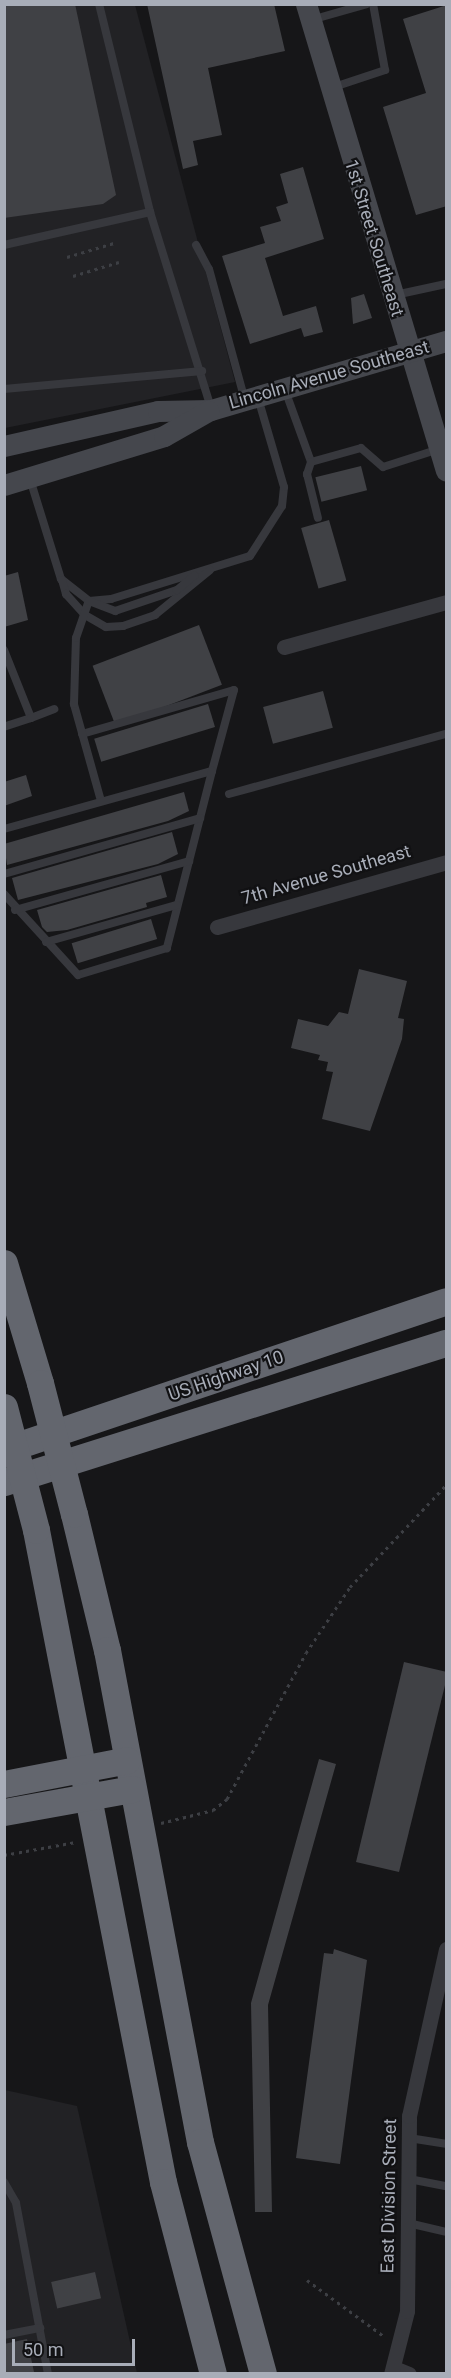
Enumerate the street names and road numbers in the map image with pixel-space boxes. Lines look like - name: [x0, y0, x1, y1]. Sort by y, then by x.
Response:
- street label: 1st Street Southeast: [340, 157, 408, 319]
- street label: Lincoln Avenue Southeast: [227, 336, 431, 414]
- street label: 7th Avenue Southeast: [239, 841, 413, 909]
- street label: US Highway 10: [166, 1346, 286, 1406]
- street label: East Division Street: [377, 2118, 401, 2274]

